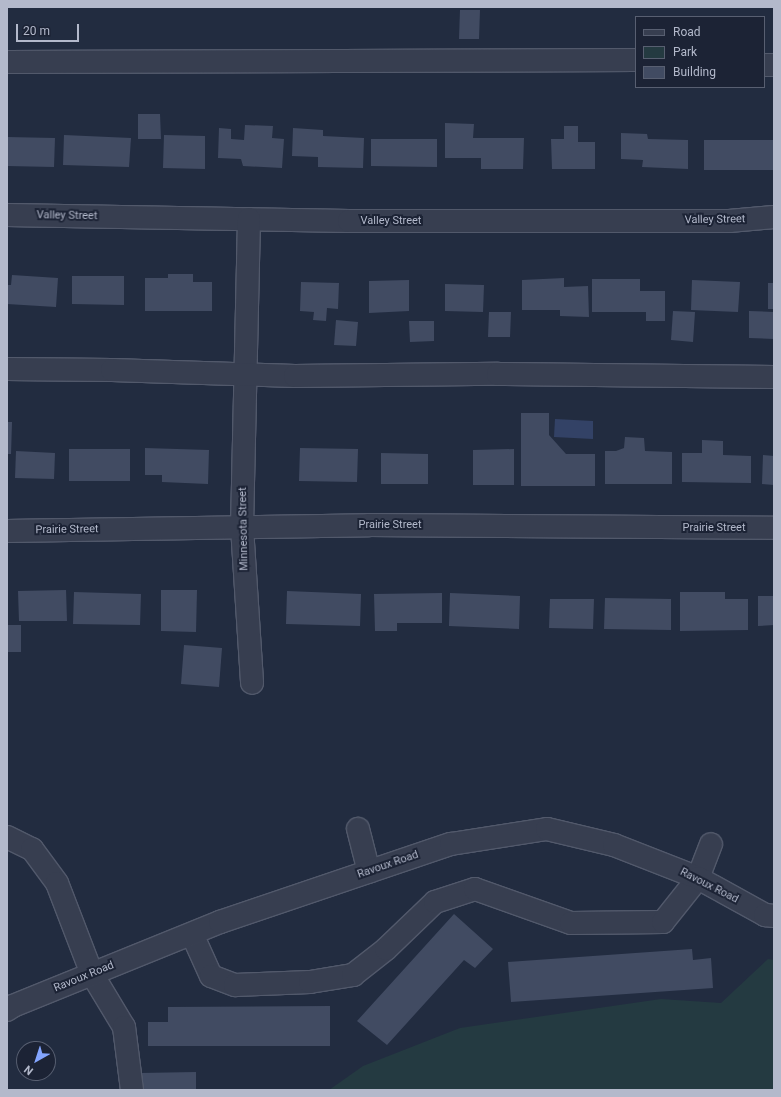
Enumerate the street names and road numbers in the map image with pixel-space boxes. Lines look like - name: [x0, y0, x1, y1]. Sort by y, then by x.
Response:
- street label: Valley Street: [36, 209, 98, 223]
- street label: Valley Street: [684, 213, 746, 227]
- street label: Valley Street: [361, 214, 421, 228]
- street label: Minnesota Street: [237, 487, 251, 571]
- street label: Prairie Street: [358, 518, 422, 532]
- street label: Prairie Street: [682, 521, 746, 535]
- street label: Prairie Street: [35, 523, 99, 537]
- street label: Ravoux Road: [356, 848, 420, 882]
- street label: Ravoux Road: [678, 866, 740, 906]
- street label: Ravoux Road: [52, 959, 116, 995]

